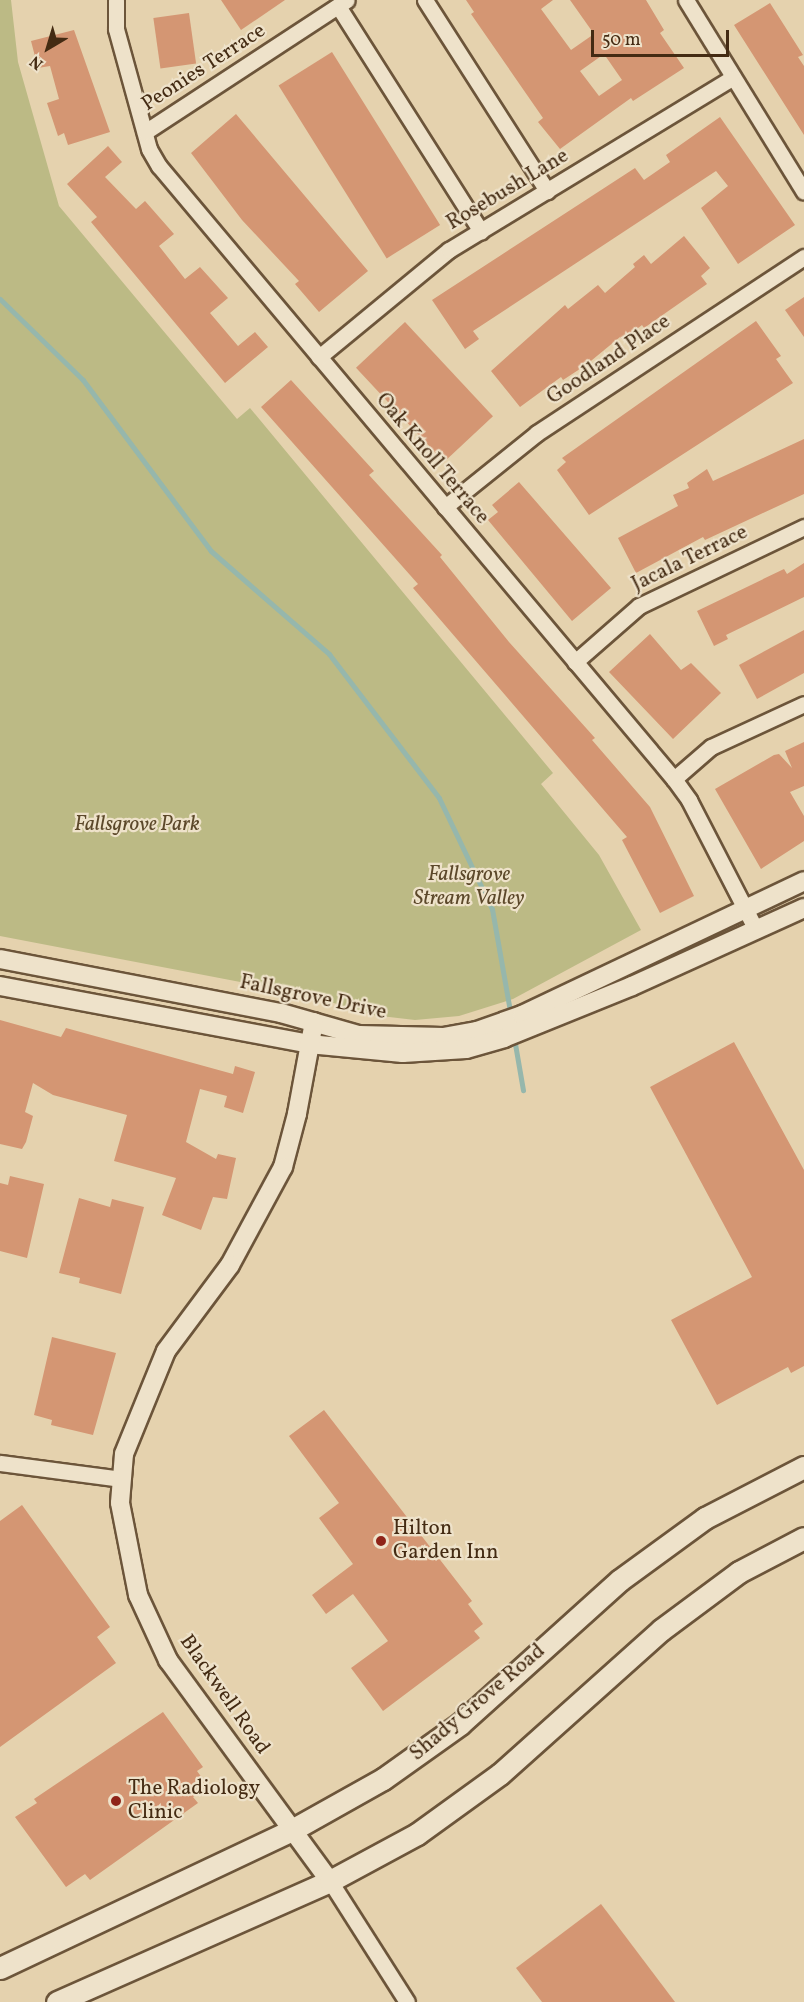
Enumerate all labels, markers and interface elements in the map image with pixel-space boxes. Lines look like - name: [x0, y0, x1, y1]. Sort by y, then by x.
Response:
- north arrow: [18, 18, 78, 78]
- street label: Peonies Terrace: [137, 18, 271, 118]
- scale bar: [594, 18, 732, 56]
- text: 50 m: [602, 28, 641, 53]
- text: N: [26, 50, 48, 74]
- street label: Rosebush Lane: [442, 144, 574, 236]
- street label: Goodland Place: [543, 310, 675, 410]
- street label: Oak Knoll Terrace: [370, 388, 494, 530]
- street label: Jacala Terrace: [628, 520, 752, 598]
- park label: Fallsgrove Park: [74, 812, 200, 838]
- park label: Fallsgrove Stream Valley: [413, 862, 525, 912]
- street label: Fallsgrove Drive: [237, 970, 389, 1026]
- place label: Hilton Garden Inn: [393, 1516, 499, 1566]
- marker: Hilton Garden Inn: [374, 1534, 388, 1548]
- street label: Blackwell Road: [173, 1630, 275, 1760]
- street label: Shady Grove Road: [405, 1639, 551, 1767]
- place label: The Radiology Clinic: [128, 1776, 260, 1826]
- marker: The Radiology Clinic: [109, 1794, 123, 1808]

